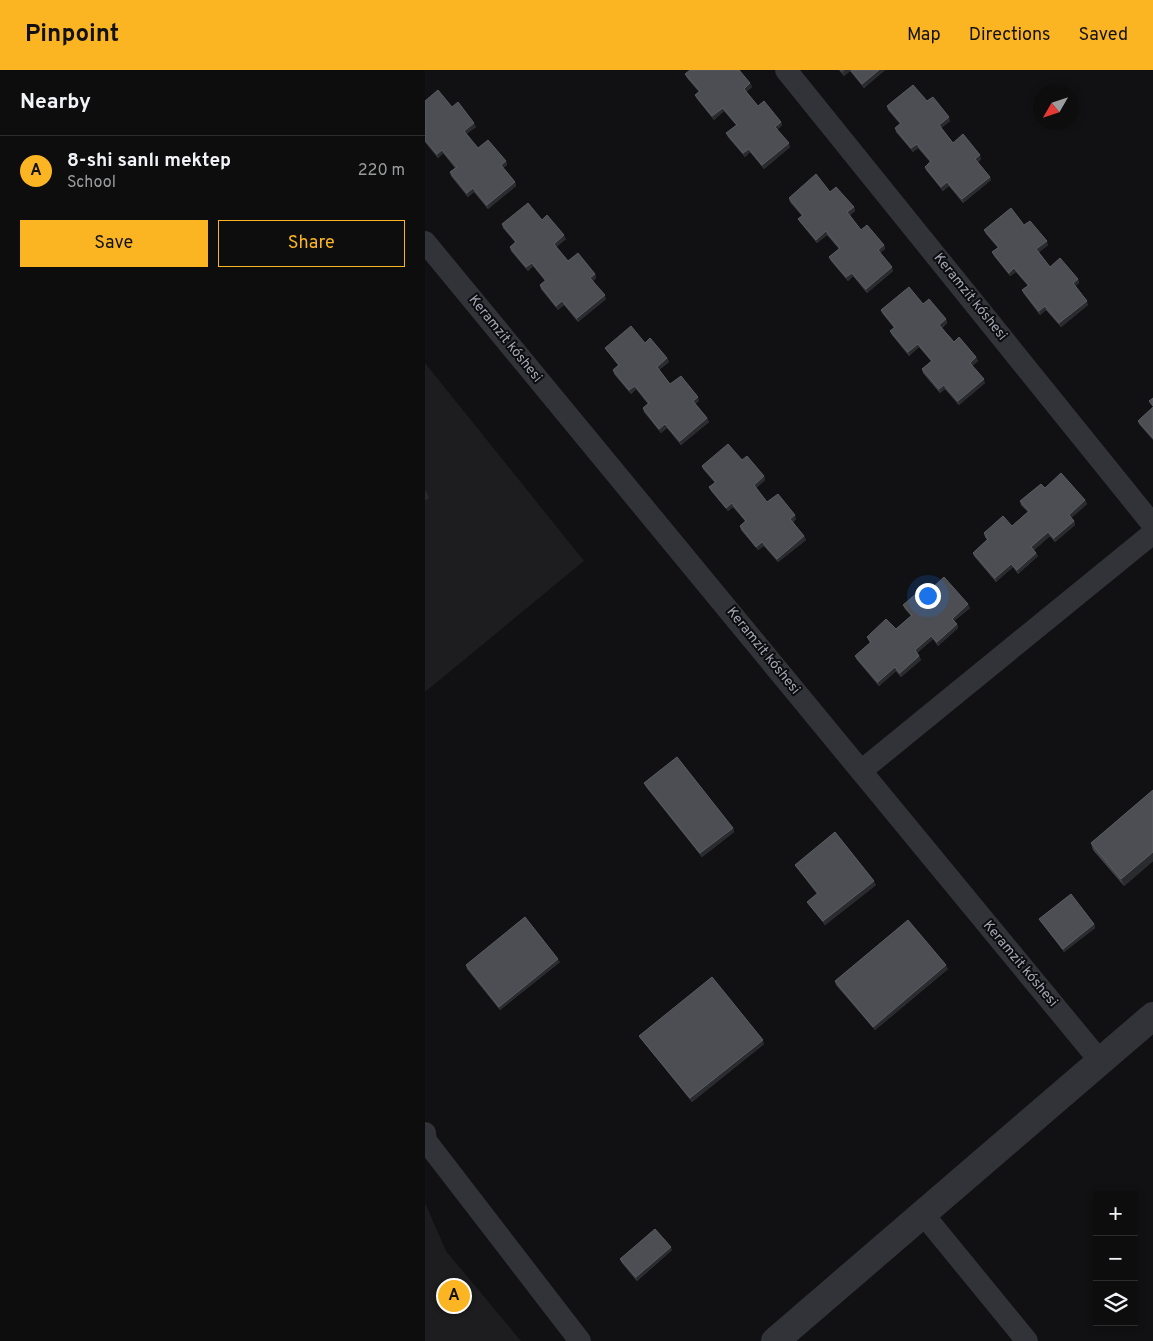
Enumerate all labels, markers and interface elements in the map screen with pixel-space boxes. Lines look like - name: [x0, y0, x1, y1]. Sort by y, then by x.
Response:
- text: Pinpoint: [25, 20, 119, 50]
- text: Map: [907, 24, 941, 47]
- text: Directions: [969, 24, 1051, 47]
- text: Saved: [1079, 24, 1128, 47]
- north arrow: [1033, 85, 1078, 130]
- text: Nearby: [20, 89, 91, 116]
- text: 8-shi sanlı mektep: [67, 149, 231, 173]
- text: A: [30, 161, 42, 181]
- text: 220 m: [358, 161, 405, 181]
- text: School: [67, 173, 116, 193]
- button: Save: [20, 220, 208, 267]
- button: Share: [218, 220, 405, 267]
- street label: Keramzit kóshesi: [930, 250, 1010, 344]
- street label: Keramzit kóshesi: [465, 292, 545, 386]
- your location: [915, 583, 941, 609]
- street label: Keramzit kóshesi: [723, 604, 803, 698]
- street label: Keramzit kóshesi: [979, 917, 1061, 1011]
- map controls: [1093, 1191, 1138, 1326]
- button: +: [1093, 1191, 1138, 1236]
- button: −: [1093, 1236, 1138, 1281]
- pin: A: [438, 1277, 470, 1315]
- button: layers: [1093, 1281, 1138, 1326]

